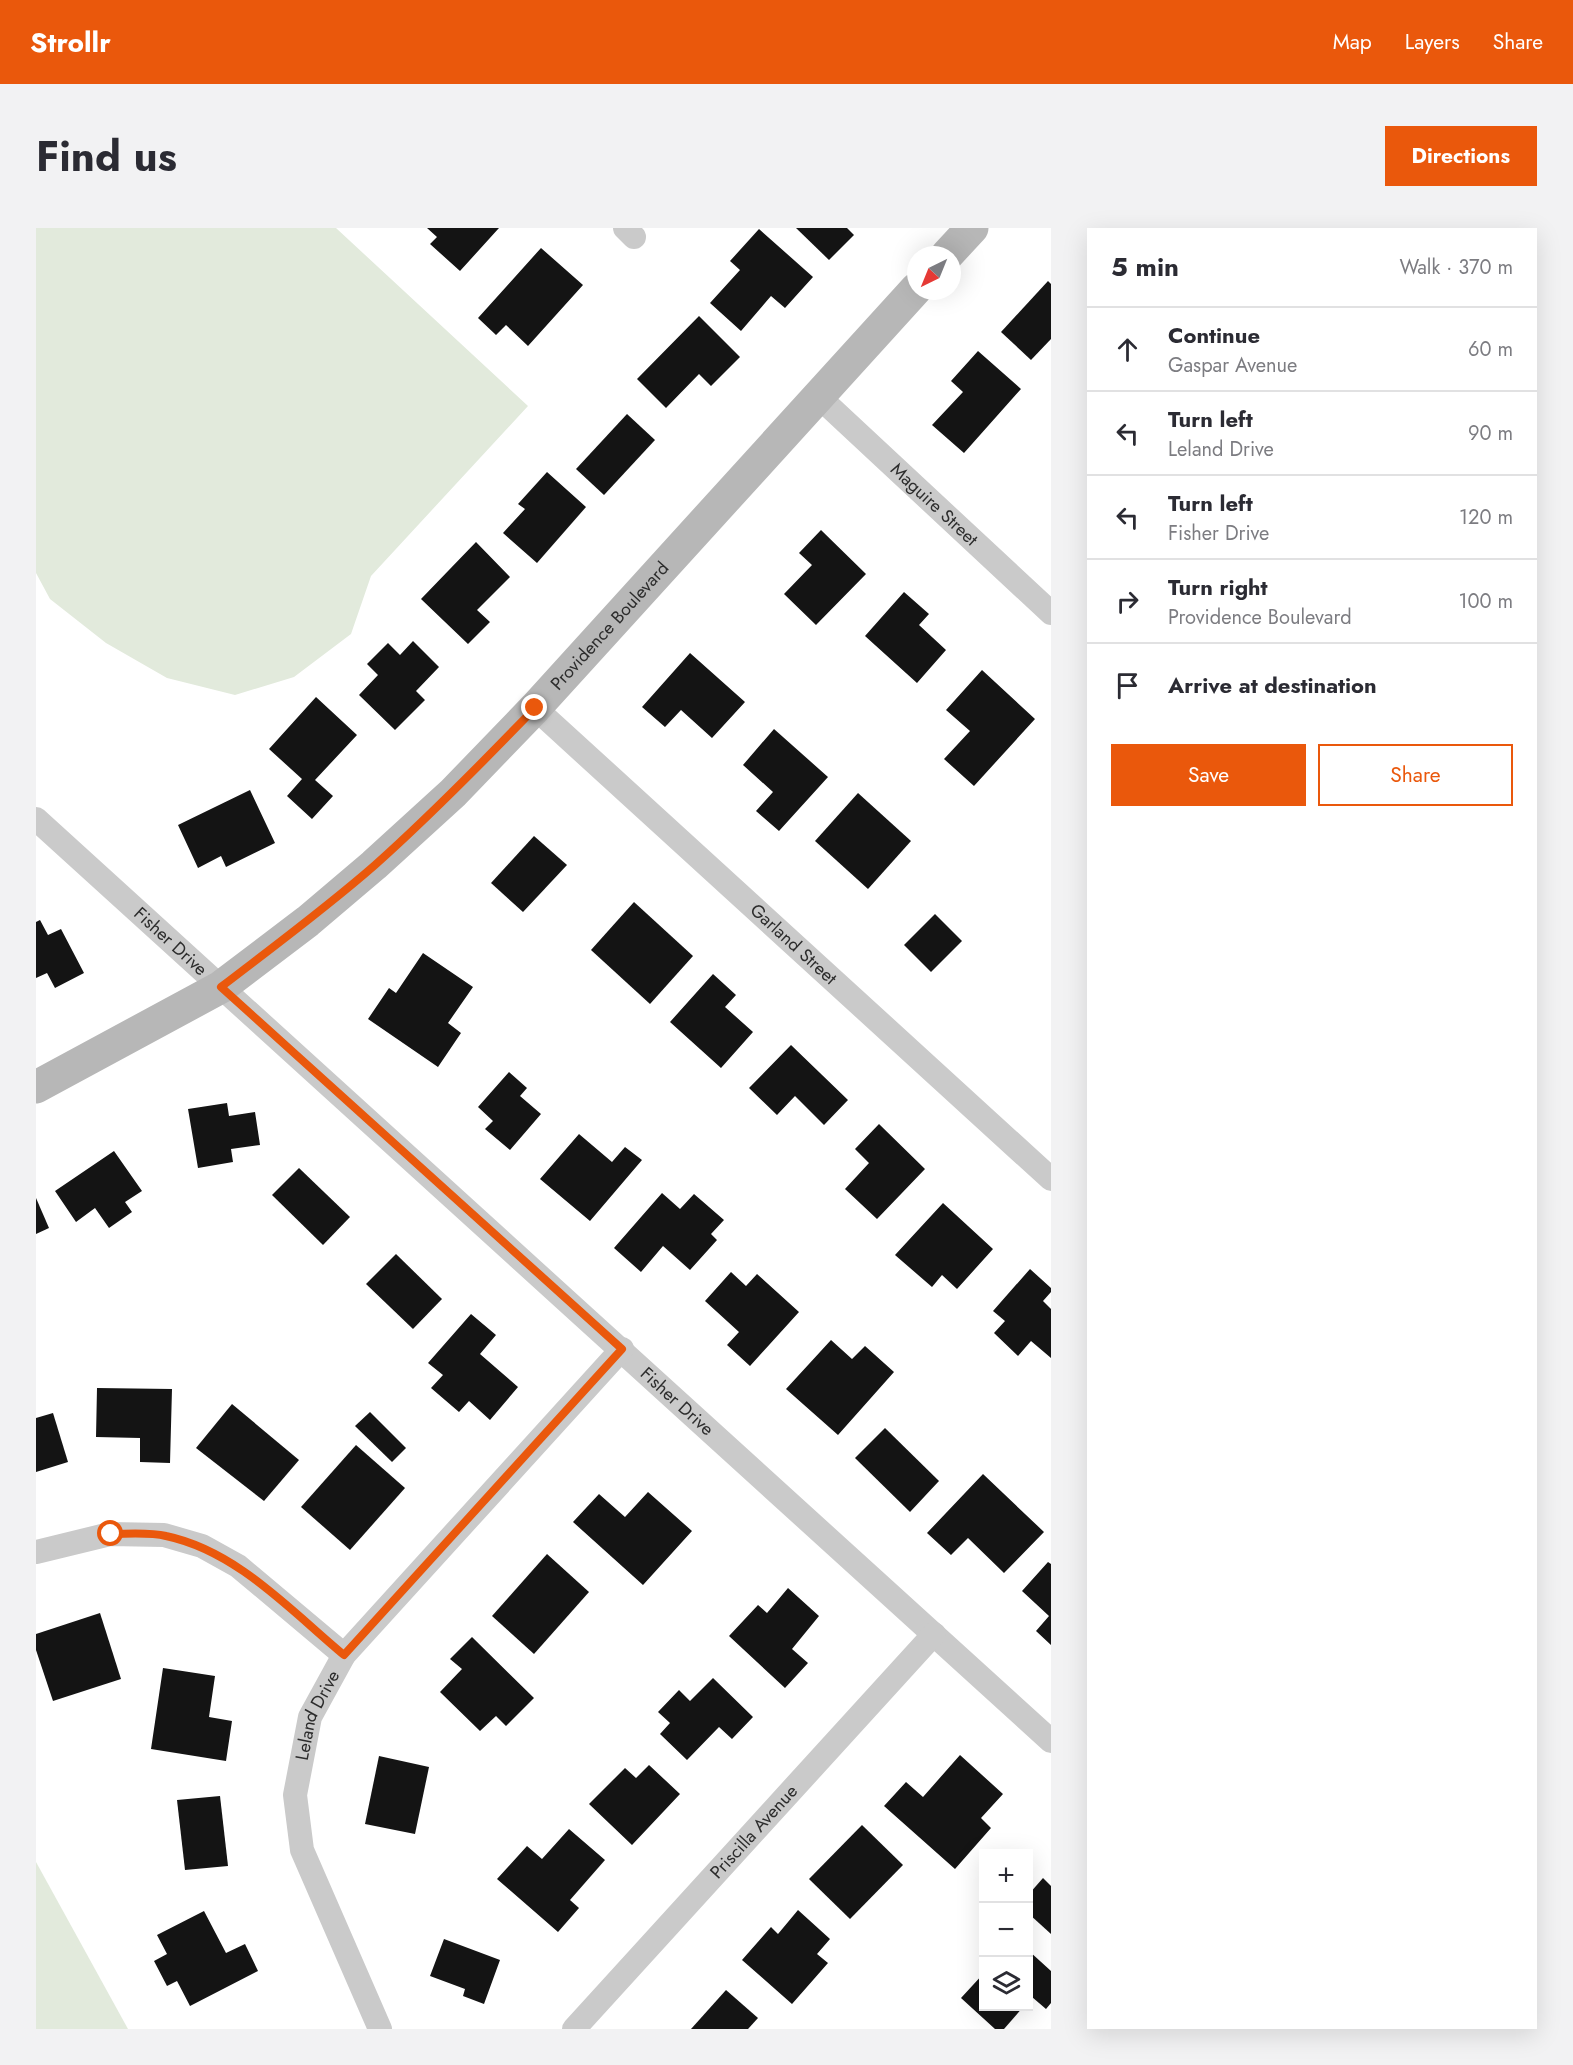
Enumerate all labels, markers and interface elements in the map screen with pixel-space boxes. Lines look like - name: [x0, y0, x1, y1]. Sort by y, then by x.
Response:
- text: Strollr: [30, 22, 111, 63]
- text: Map: [1333, 27, 1372, 57]
- text: Layers: [1405, 27, 1460, 57]
- text: Share: [1493, 27, 1543, 57]
- text: Find us: [36, 126, 177, 187]
- button: Directions: [1385, 126, 1537, 186]
- north arrow: [907, 246, 961, 300]
- text: 5 min: [1111, 248, 1179, 286]
- text: Walk · 370 m: [1399, 253, 1513, 282]
- text: Continue: [1168, 319, 1260, 351]
- icon: ahead: [1111, 333, 1144, 366]
- text: 60 m: [1468, 335, 1513, 364]
- text: Gaspar Avenue: [1168, 351, 1297, 380]
- text: Turn left: [1168, 403, 1253, 435]
- icon: left: [1111, 417, 1144, 450]
- text: 90 m: [1468, 419, 1513, 448]
- text: Leland Drive: [1168, 435, 1274, 464]
- street label: Maguire Street: [885, 457, 984, 552]
- text: Turn left: [1168, 487, 1253, 519]
- icon: left: [1111, 501, 1144, 534]
- text: 120 m: [1459, 503, 1513, 532]
- text: Fisher Drive: [1168, 519, 1269, 548]
- street label: Providence Boulevard: [544, 556, 675, 696]
- text: Turn right: [1168, 571, 1268, 603]
- icon: right: [1111, 585, 1144, 618]
- text: 100 m: [1458, 587, 1513, 616]
- text: Providence Boulevard: [1168, 603, 1352, 632]
- icon: arrive: [1111, 669, 1144, 702]
- text: Arrive at destination: [1168, 669, 1377, 701]
- route end: [521, 694, 547, 720]
- button: Save: [1111, 744, 1306, 806]
- button: Share: [1318, 744, 1513, 806]
- street label: Garland Street: [744, 897, 843, 991]
- street label: Fisher Drive: [128, 901, 213, 982]
- street label: Fisher Drive: [634, 1361, 720, 1442]
- route start: [97, 1520, 123, 1546]
- street label: Leland Drive: [289, 1666, 346, 1762]
- street label: Priscilla Avenue: [704, 1779, 804, 1885]
- map controls: [979, 1849, 1033, 2011]
- button: +: [979, 1849, 1033, 1903]
- button: −: [979, 1903, 1033, 1957]
- button: layers: [979, 1957, 1033, 2011]

